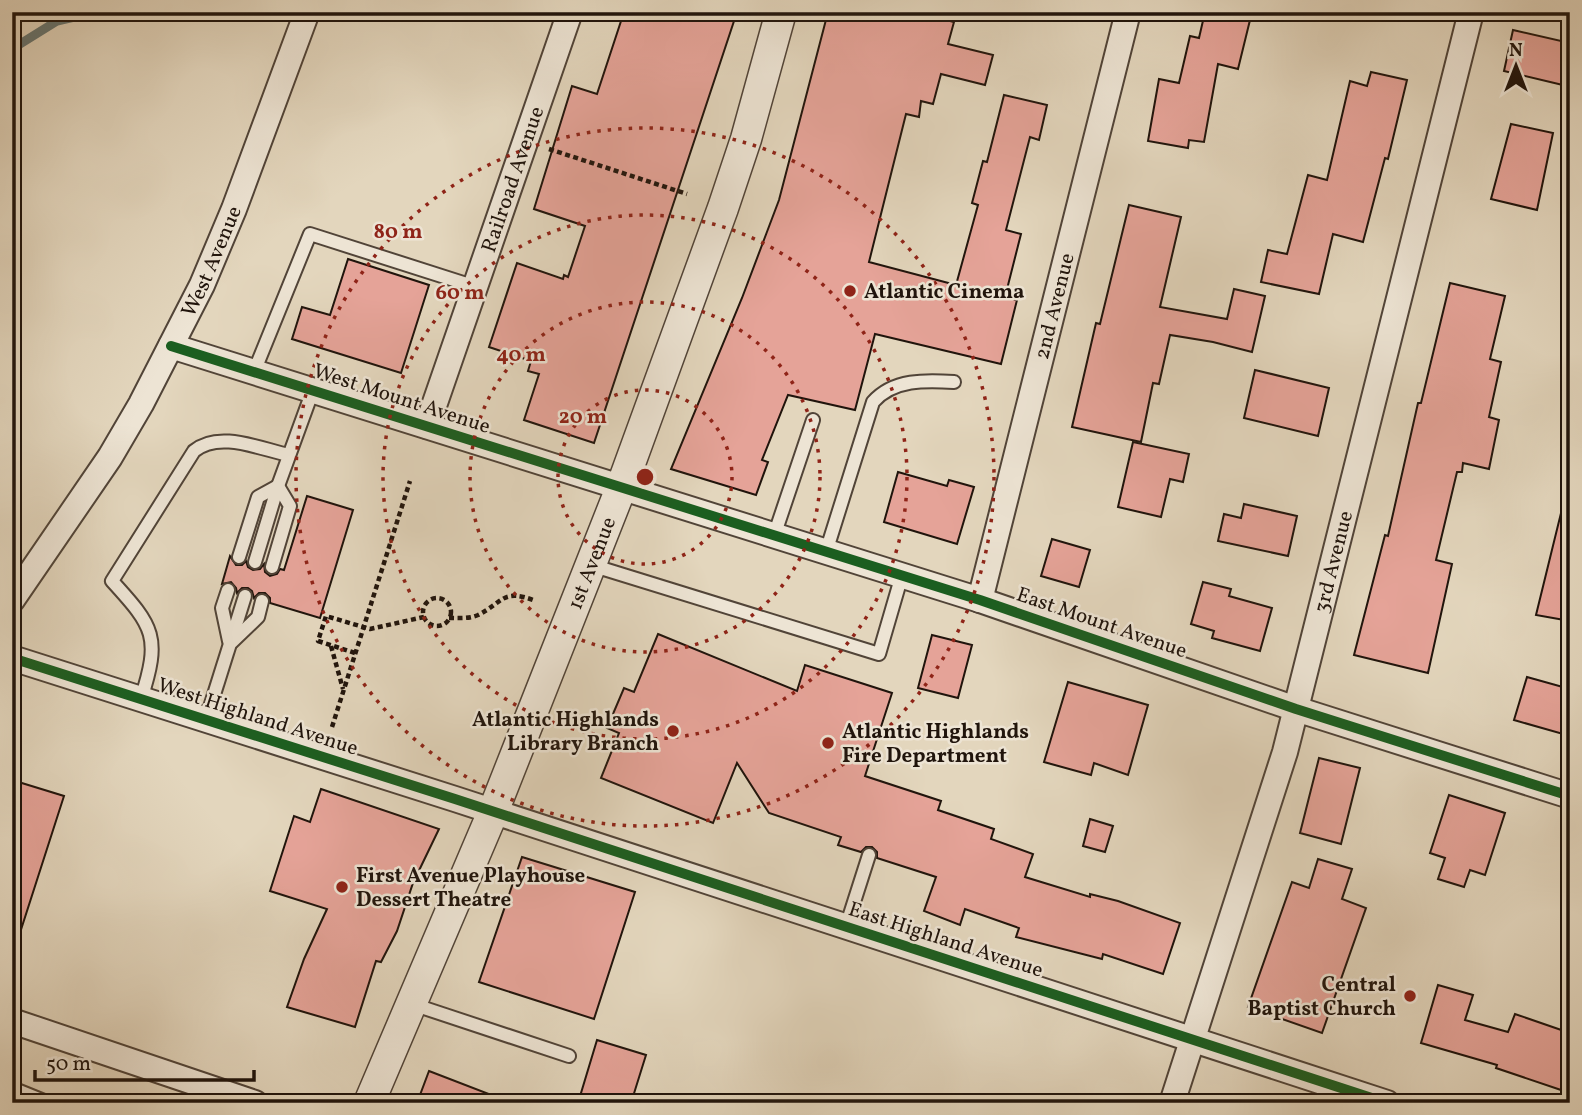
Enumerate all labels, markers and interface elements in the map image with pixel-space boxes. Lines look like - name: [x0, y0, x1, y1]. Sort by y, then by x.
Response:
- north arrow: [1480, 32, 1550, 102]
- text: N: [1509, 38, 1523, 64]
- street label: Railroad Avenue: [475, 103, 552, 257]
- street label: West Avenue: [175, 202, 250, 322]
- text: 80 m: [374, 218, 422, 247]
- street label: 2nd Avenue: [1028, 250, 1083, 363]
- place label: Atlantic Cinema: [864, 278, 1024, 307]
- text: 60 m: [436, 279, 484, 308]
- marker: Atlantic Cinema: [842, 283, 858, 299]
- text: 40 m: [496, 341, 546, 370]
- street label: West Mount Avenue: [309, 357, 494, 442]
- text: 20 m: [559, 403, 607, 432]
- centre of rings: [633, 465, 657, 489]
- street label: 3rd Avenue: [1308, 508, 1361, 616]
- street label: 1st Avenue: [561, 513, 624, 614]
- street label: East Mount Avenue: [1012, 581, 1191, 666]
- street label: West Highland Avenue: [154, 671, 362, 764]
- place label: Atlantic Highlands Library Branch: [472, 706, 659, 759]
- place label: Atlantic Highlands Fire Department: [842, 718, 1029, 771]
- marker: Atlantic Highlands Library Branch: [665, 723, 681, 739]
- marker: Atlantic Highlands Fire Department: [820, 735, 836, 751]
- place label: First Avenue Playhouse Dessert Theatre: [356, 862, 585, 915]
- marker: First Avenue Playhouse Dessert Theatre: [334, 879, 350, 895]
- street label: East Highland Avenue: [845, 895, 1047, 986]
- place label: Central Baptist Church: [1247, 971, 1396, 1024]
- marker: Central Baptist Church: [1402, 988, 1418, 1004]
- scale bar: [35, 1038, 254, 1082]
- text: 50 m: [46, 1050, 91, 1079]

